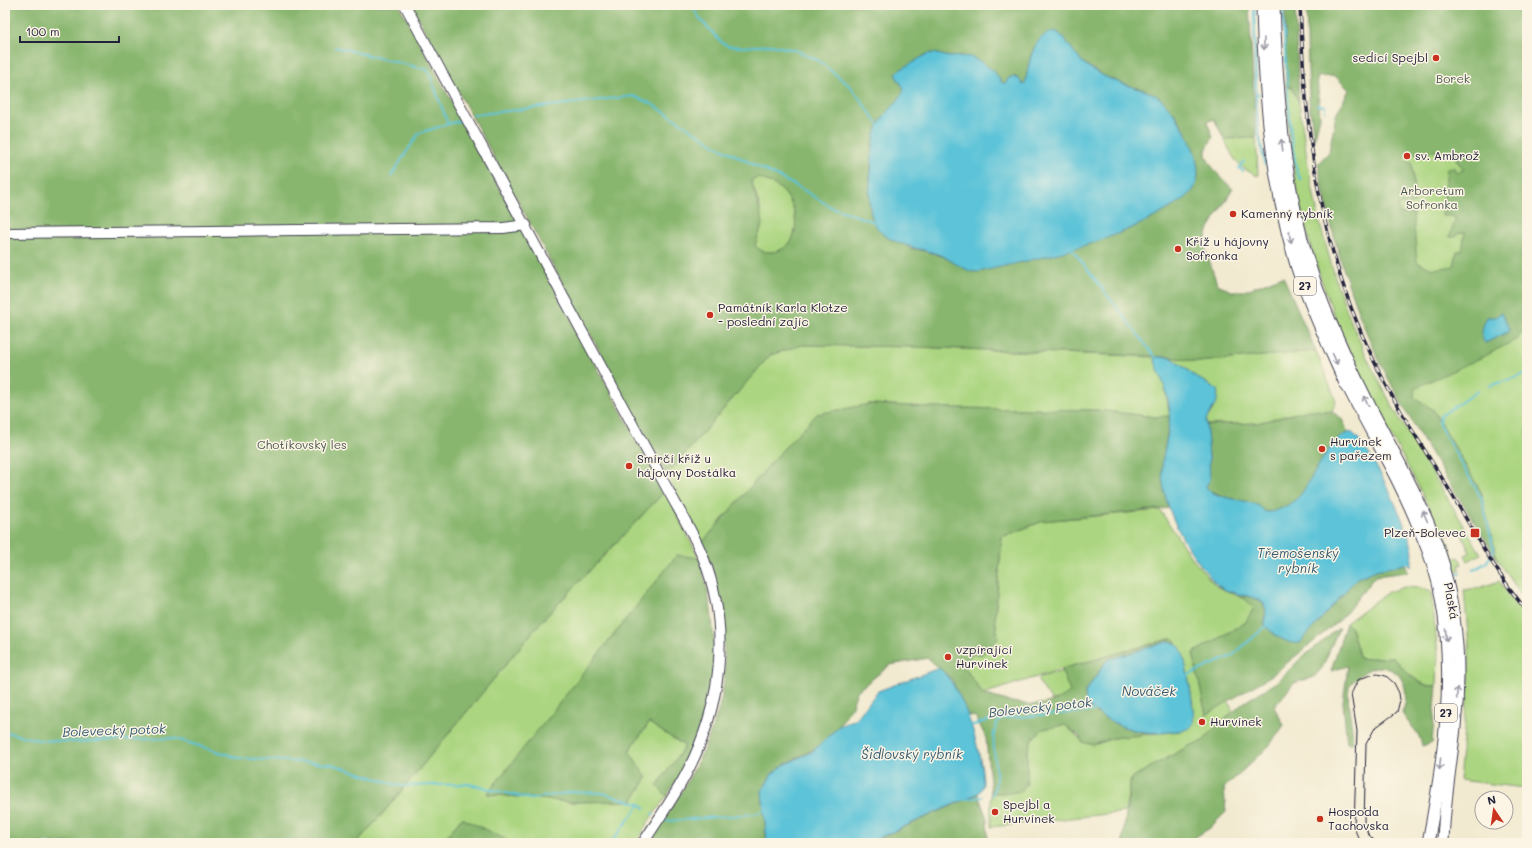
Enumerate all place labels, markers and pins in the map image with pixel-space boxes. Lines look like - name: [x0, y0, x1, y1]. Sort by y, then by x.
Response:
- place label: sedící Spejbl: [1352, 49, 1428, 65]
- marker: sedící Spejbl: [1431, 53, 1441, 63]
- place label: sv. Ambrož: [1415, 147, 1480, 163]
- marker: sv. Ambrož: [1402, 151, 1412, 161]
- place label: Kamenný rybník: [1241, 205, 1333, 221]
- marker: Kamenný rybník: [1228, 209, 1238, 219]
- place label: Kříž u hájovny Sofronka: [1186, 233, 1269, 263]
- marker: Kříž u hájovny Sofronka: [1173, 244, 1183, 254]
- place label: Památník Karla Klotze - poslední zajíc: [718, 299, 848, 329]
- marker: Památník Karla Klotze - poslední zajíc: [705, 310, 715, 320]
- place label: Hurvínek s pařezem: [1330, 433, 1392, 463]
- marker: Hurvínek s pařezem: [1317, 444, 1327, 454]
- place label: Smírčí kříž u hájovny Dostálka: [637, 450, 736, 480]
- marker: Smírčí kříž u hájovny Dostálka: [624, 461, 634, 471]
- place label: Plzeň-Bolevec: [1384, 524, 1466, 540]
- marker: Plzeň-Bolevec: [1469, 527, 1481, 539]
- place label: vzpírající Hurvínek: [956, 641, 1013, 671]
- marker: vzpírající Hurvínek: [943, 652, 953, 662]
- place label: Hurvínek: [1210, 713, 1262, 729]
- marker: Hurvínek: [1197, 717, 1207, 727]
- place label: Spejbl a Hurvínek: [1003, 796, 1055, 826]
- place label: Hospoda Tachovska: [1328, 803, 1389, 833]
- marker: Spejbl a Hurvínek: [990, 807, 1000, 817]
- marker: Hospoda Tachovska: [1315, 814, 1325, 824]

